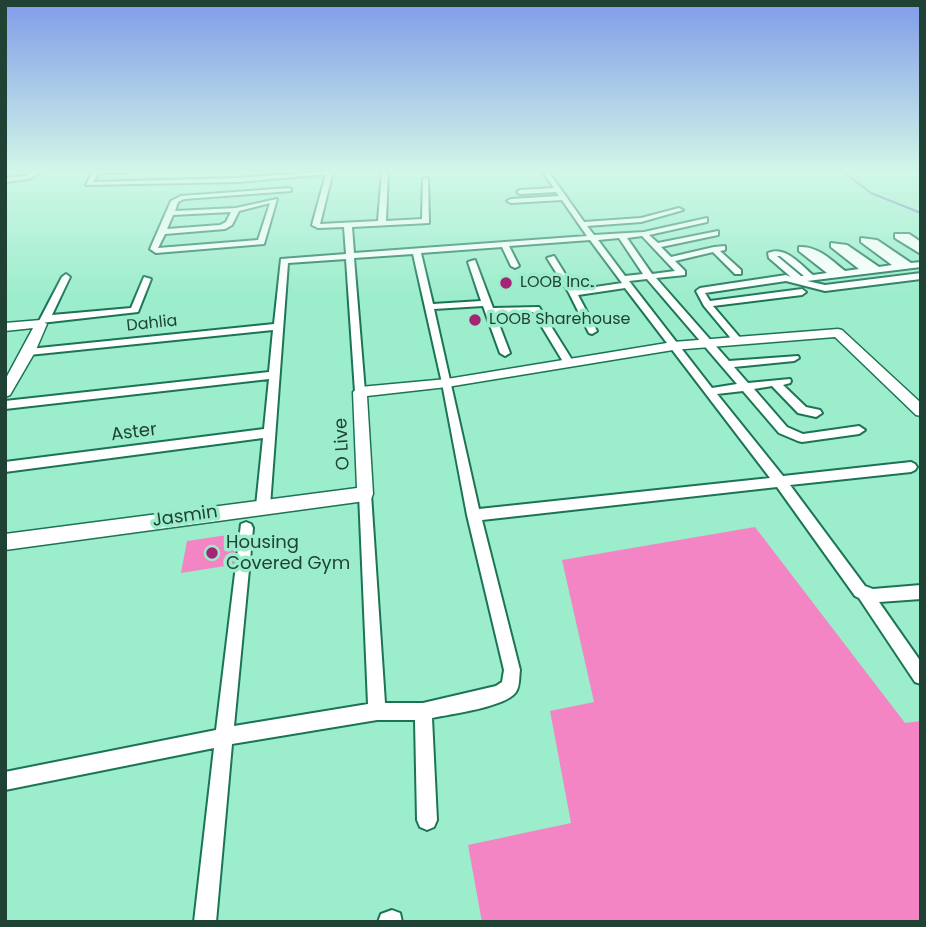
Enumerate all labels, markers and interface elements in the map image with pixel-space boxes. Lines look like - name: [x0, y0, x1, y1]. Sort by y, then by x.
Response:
- place label: LOOB Inc.: [520, 273, 593, 293]
- marker: LOOB Inc.: [498, 275, 514, 291]
- place label: LOOB Sharehouse: [489, 310, 630, 330]
- street label: Dahlia: [126, 312, 178, 336]
- marker: LOOB Sharehouse: [467, 312, 483, 328]
- street label: O Live: [331, 417, 355, 471]
- street label: Aster: [110, 419, 158, 447]
- street label: Jasmin: [151, 502, 219, 532]
- place label: Housing Covered Gym: [226, 532, 350, 574]
- marker: Housing Covered Gym: [204, 545, 220, 561]

